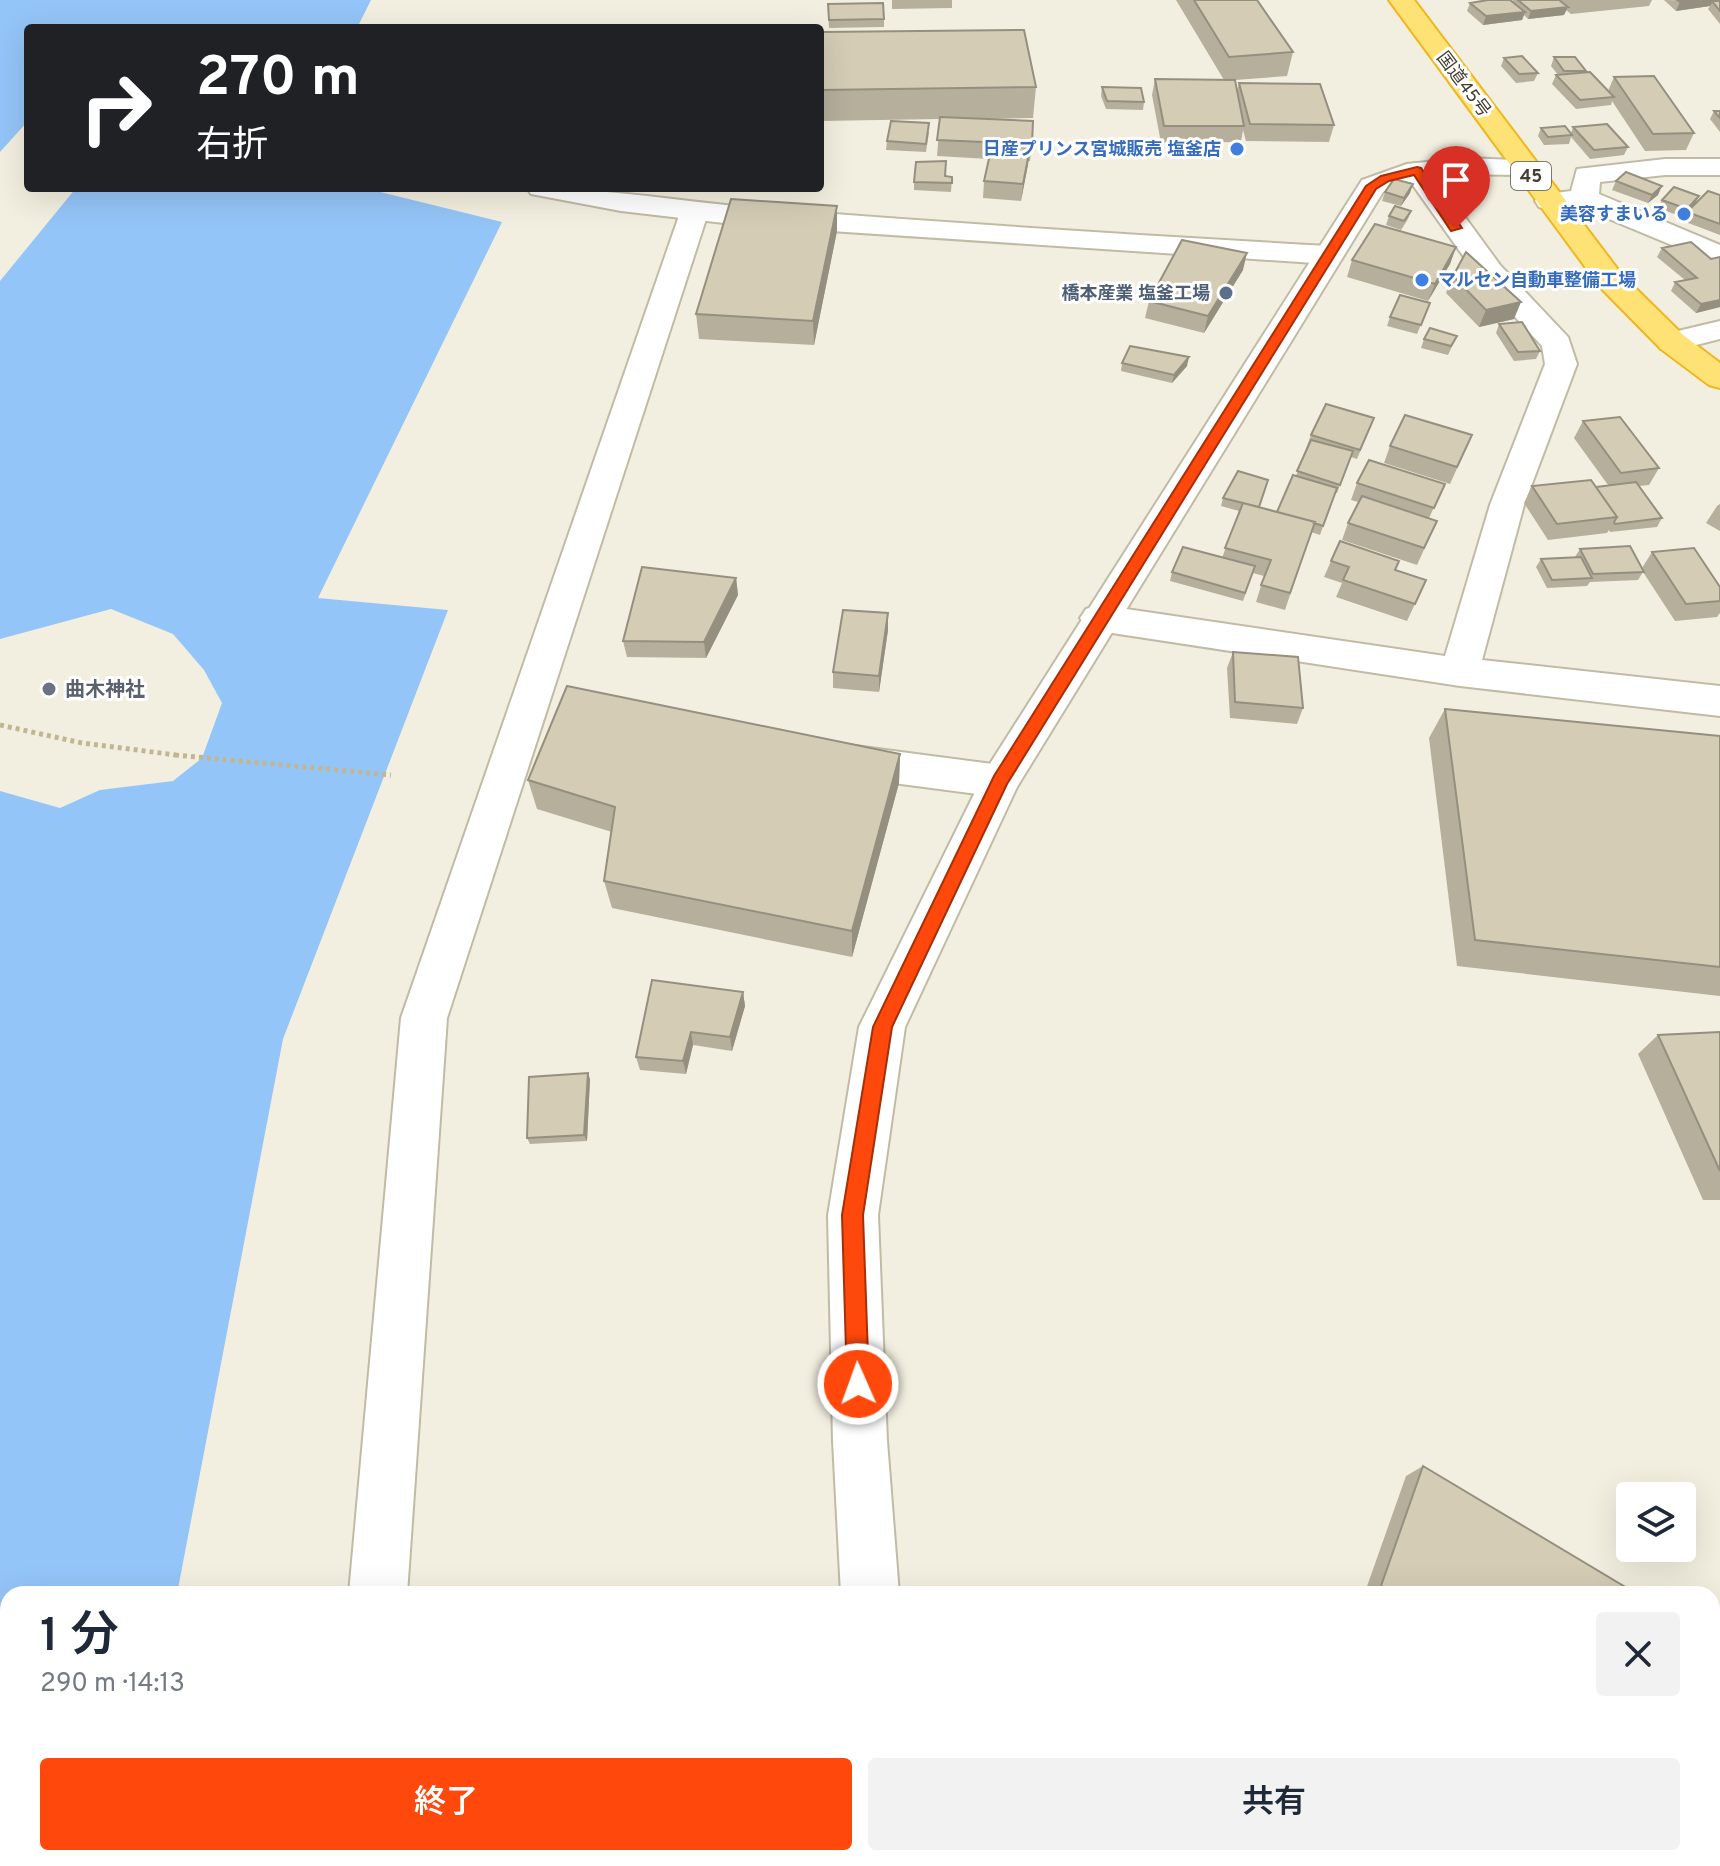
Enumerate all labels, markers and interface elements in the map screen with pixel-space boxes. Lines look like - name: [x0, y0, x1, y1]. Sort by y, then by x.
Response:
- text: 270 m: [196, 45, 360, 115]
- street label: 国道45号: [1431, 47, 1495, 122]
- icon: right: [64, 56, 168, 160]
- text: 右折: [196, 124, 268, 170]
- place label: 日産プリンス宮城販売 塩釜店: [983, 139, 1221, 162]
- marker: 日産プリンス宮城販売 塩釜店: [1228, 140, 1246, 158]
- pin: [1422, 146, 1490, 228]
- icon: arrive: [1434, 158, 1478, 202]
- road number: 45: [1511, 162, 1551, 190]
- place label: 美容すまいる: [1560, 204, 1668, 227]
- marker: 美容すまいる: [1675, 205, 1693, 223]
- place label: マルセン自動車整備工場: [1438, 270, 1636, 293]
- marker: マルセン自動車整備工場: [1413, 271, 1431, 289]
- place label: 橋本産業 塩釜工場: [1062, 283, 1210, 306]
- marker: 橋本産業 塩釜工場: [1217, 284, 1235, 302]
- place label: 曲木神社: [65, 678, 145, 704]
- marker: 曲木神社: [40, 680, 58, 698]
- position arrow: [816, 1342, 900, 1426]
- map controls: [1616, 1482, 1696, 1562]
- button: layers: [1616, 1482, 1696, 1562]
- text: 1 分: [40, 1608, 119, 1668]
- button: close: [1596, 1612, 1680, 1696]
- text: 290 m · 14:13: [40, 1668, 185, 1701]
- button: 終了: [40, 1758, 852, 1850]
- button: 共有: [868, 1758, 1680, 1850]

